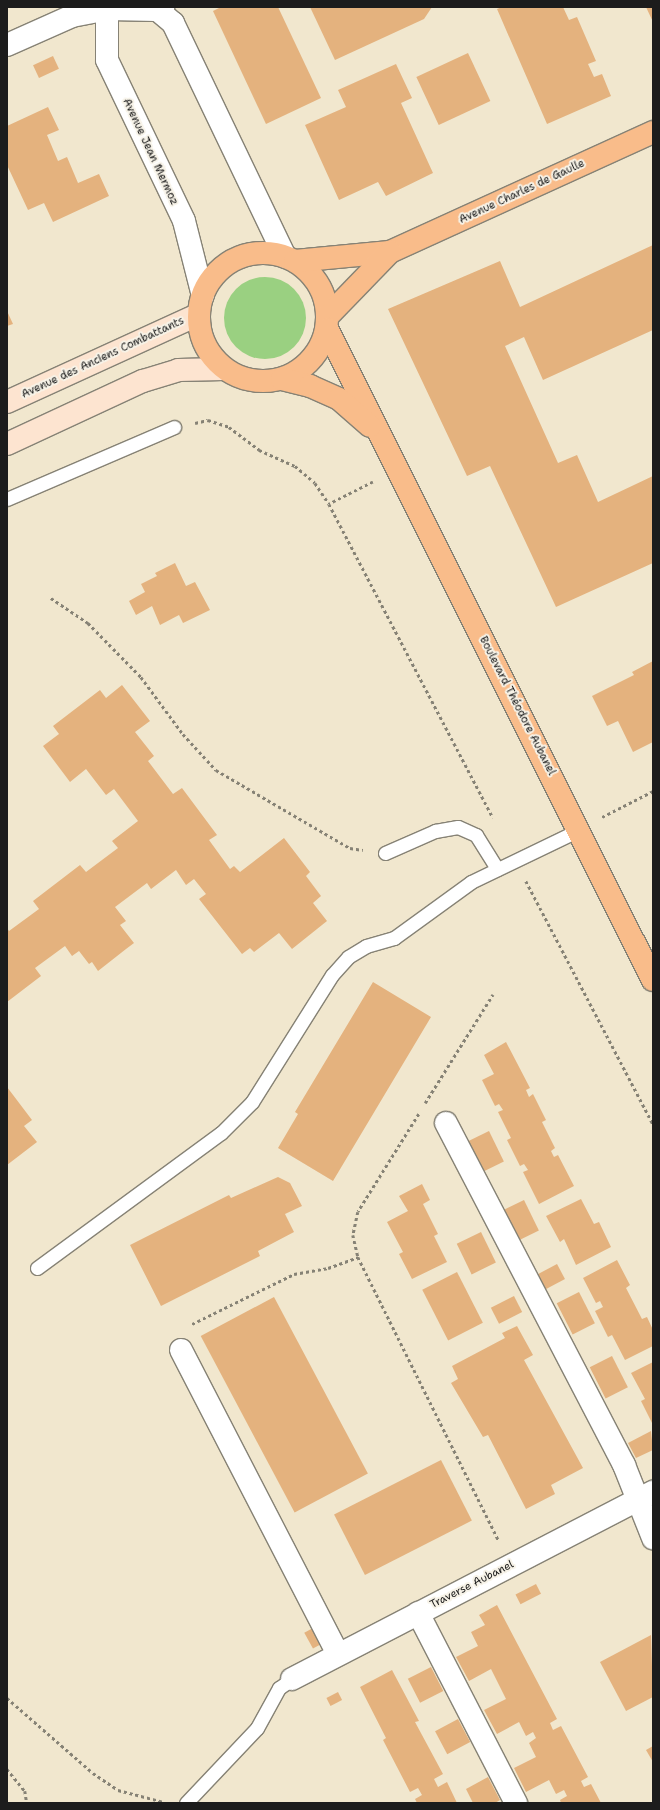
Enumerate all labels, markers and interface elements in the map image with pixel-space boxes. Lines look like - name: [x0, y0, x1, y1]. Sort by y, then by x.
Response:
- street label: Avenue Jean Mermoz: [119, 97, 181, 207]
- street label: Avenue Charles de Gaulle: [457, 157, 587, 227]
- street label: Avenue des Anciens Combattants: [20, 314, 186, 402]
- street label: Boulevard Théodore Aubanel: [476, 634, 558, 778]
- street label: Traverse Aubanel: [428, 1558, 516, 1612]

